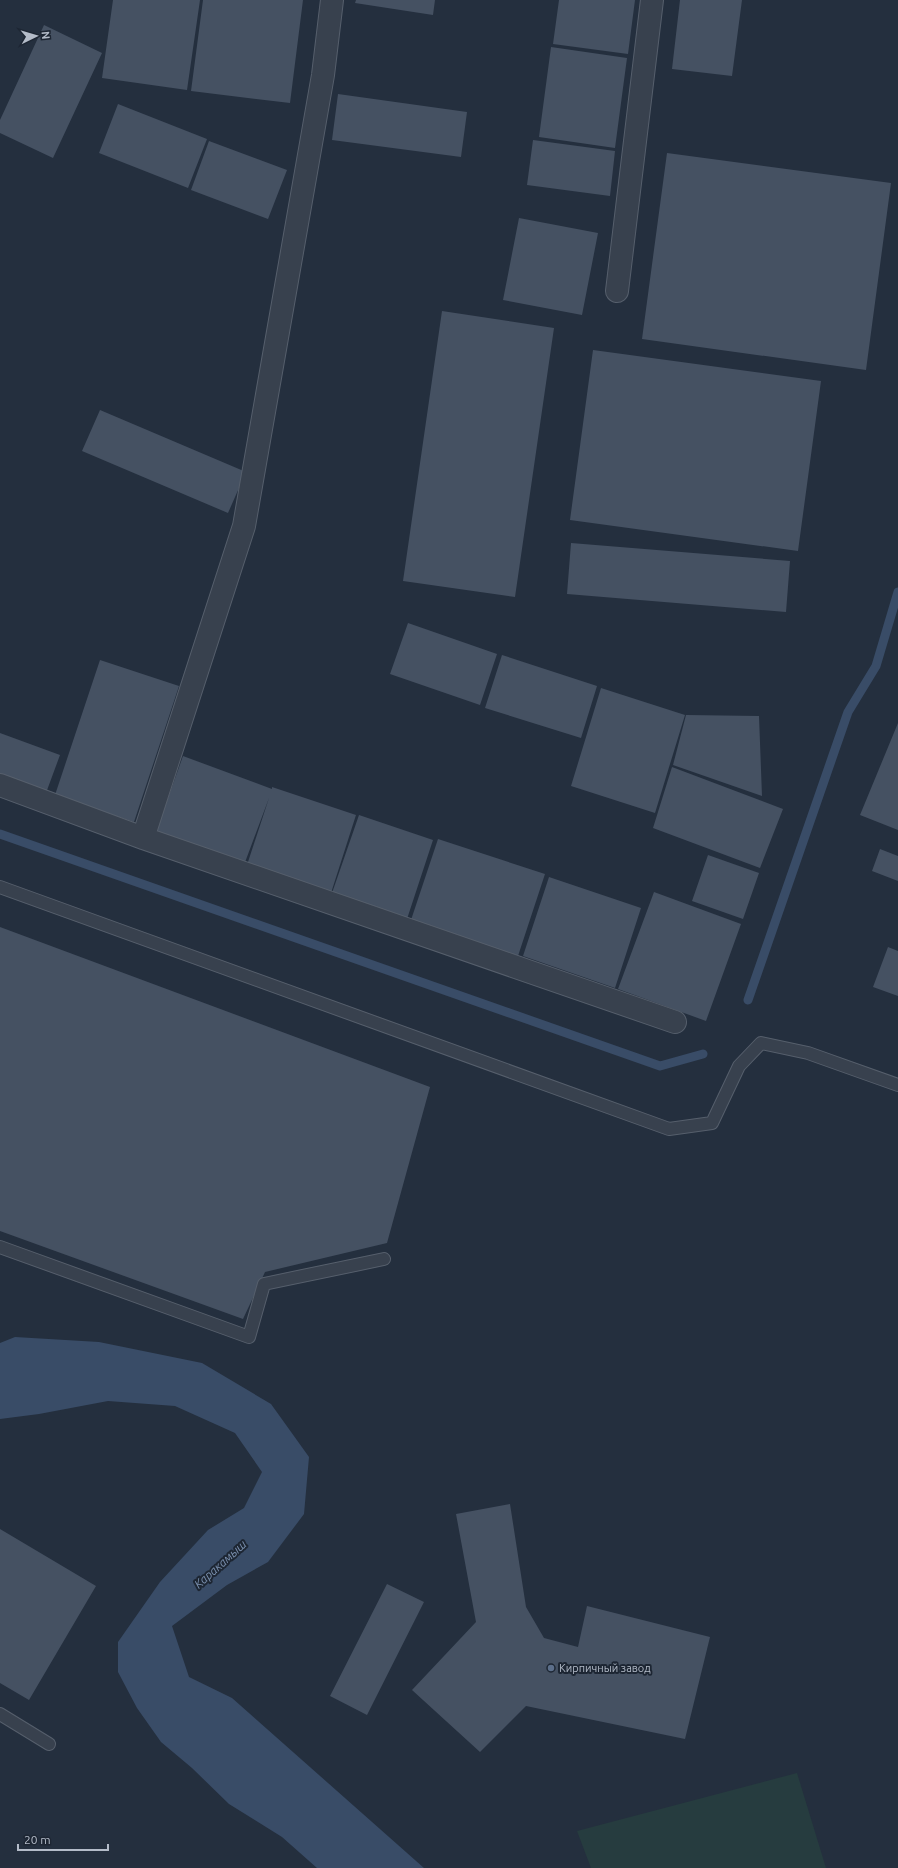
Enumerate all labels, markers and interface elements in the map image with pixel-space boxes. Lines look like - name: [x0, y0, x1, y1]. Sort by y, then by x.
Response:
- north arrow: [16, 16, 56, 56]
- text: N: [40, 31, 52, 40]
- water label: Каракамыш: [191, 1537, 249, 1591]
- place label: Кирпичный завод: [559, 1662, 651, 1674]
- marker: Кирпичный завод: [546, 1663, 556, 1673]
- scale bar: [18, 1826, 108, 1852]
- text: 20 m: [24, 1833, 51, 1846]

